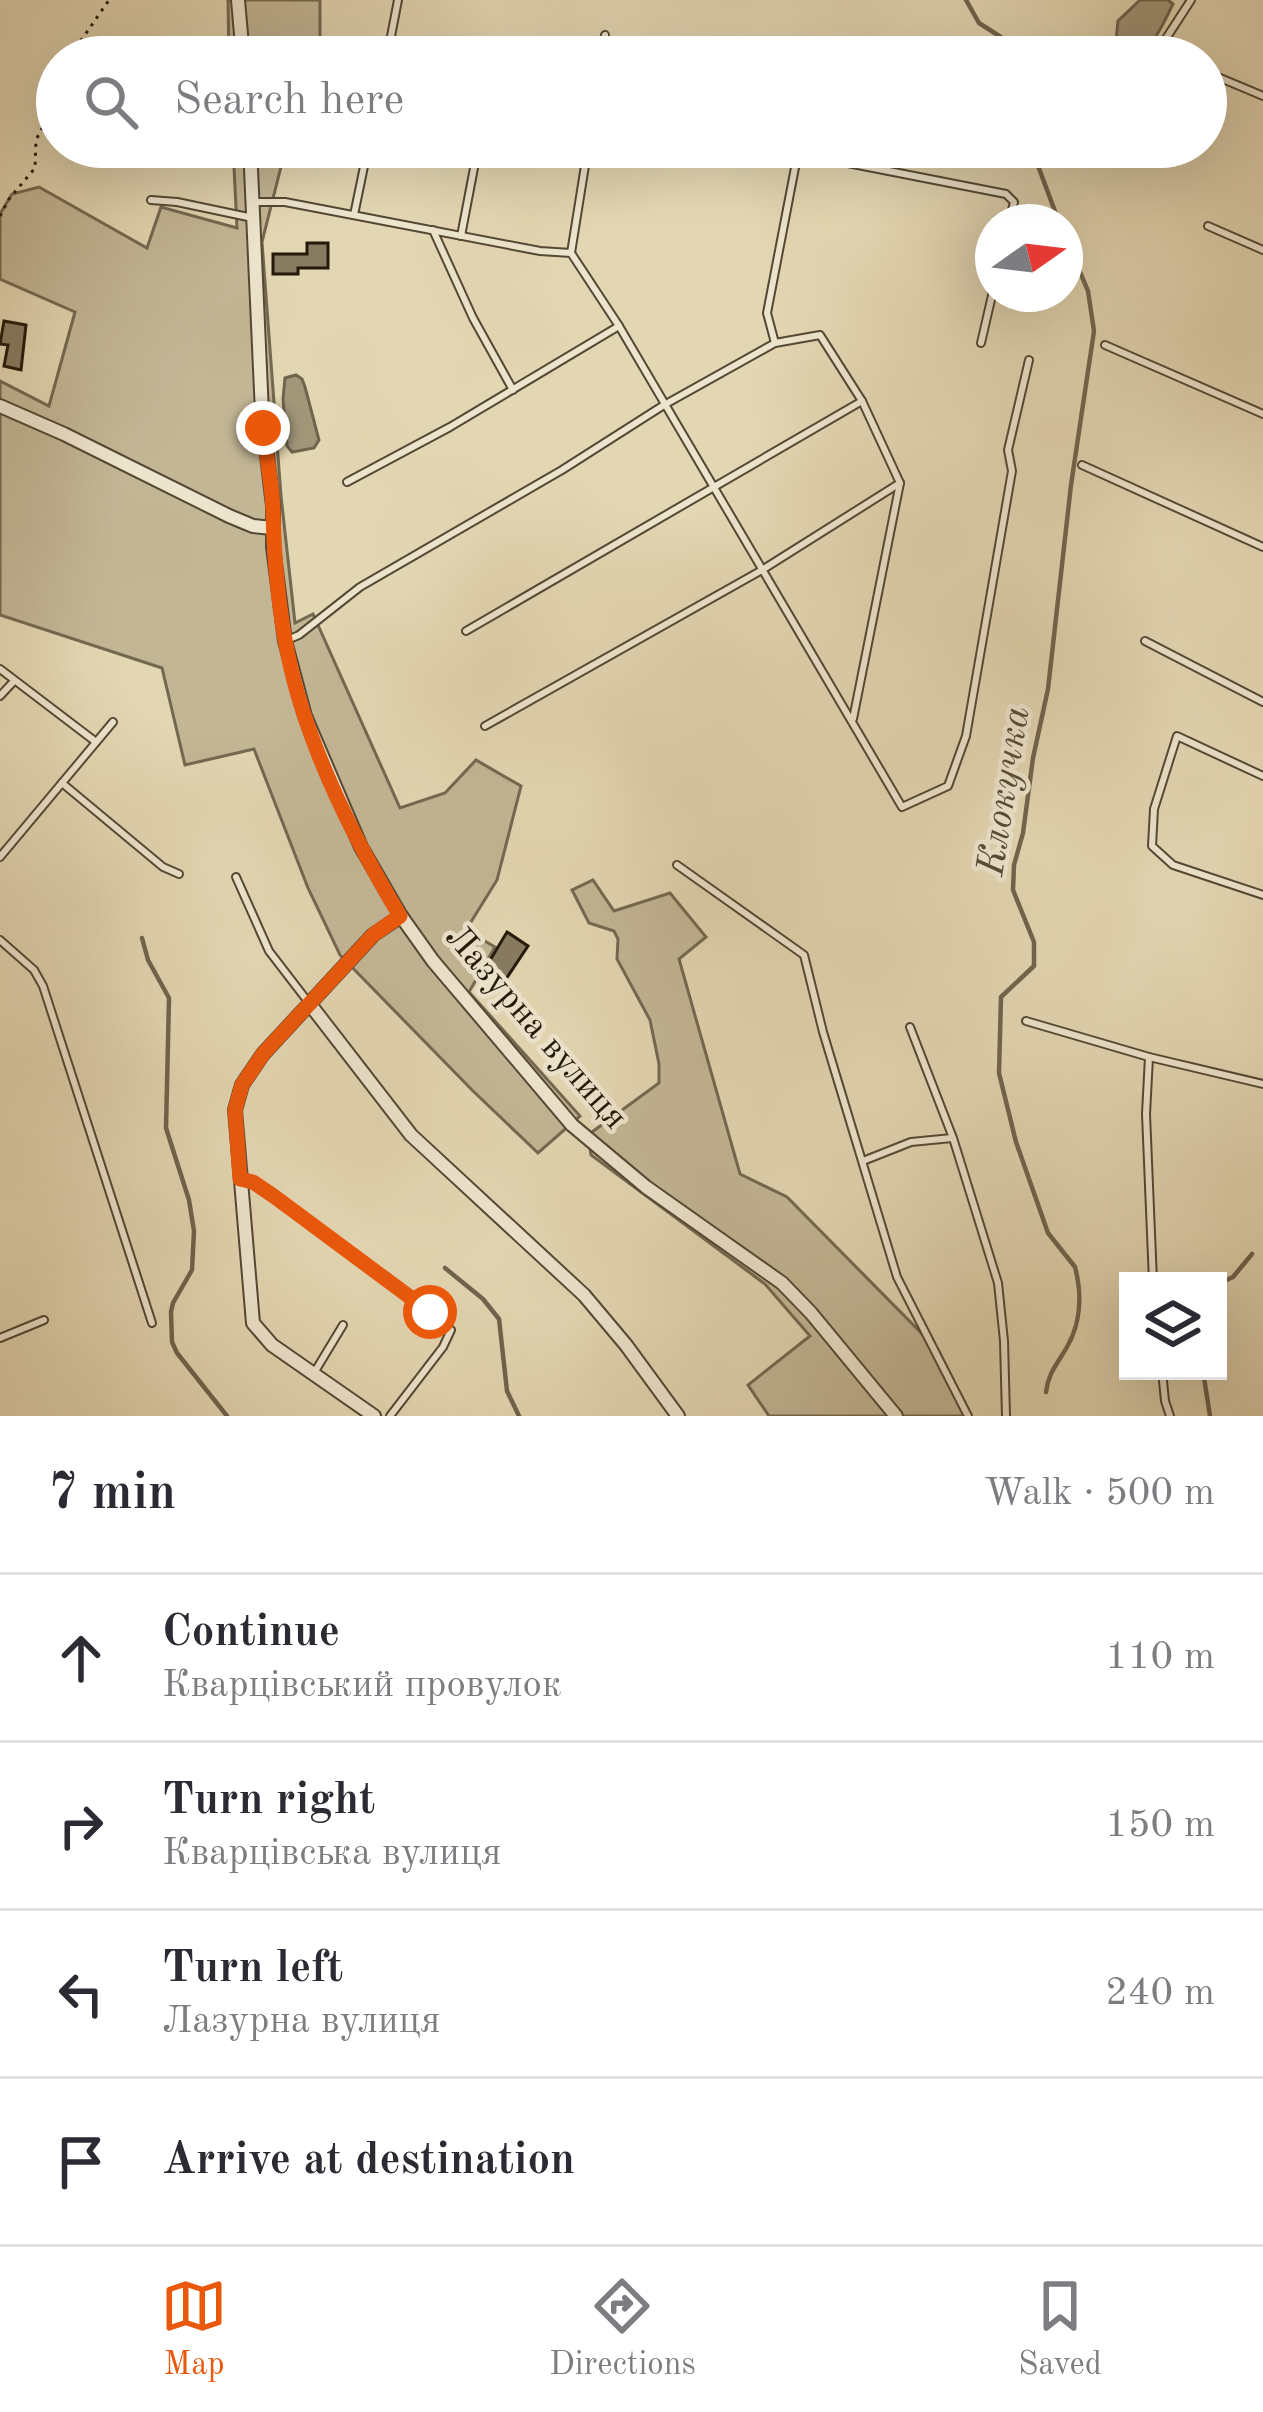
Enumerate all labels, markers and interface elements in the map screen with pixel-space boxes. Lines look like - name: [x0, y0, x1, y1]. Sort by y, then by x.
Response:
- search box: [36, 36, 1227, 168]
- icon: search: [78, 69, 144, 135]
- text: Search here: [174, 79, 404, 124]
- north arrow: [975, 204, 1083, 312]
- route end: [236, 401, 290, 455]
- water label: Клокучка: [972, 704, 1038, 879]
- street label: Лазурна вулиця: [437, 919, 633, 1137]
- map controls: [1119, 1272, 1227, 1380]
- button: layers: [1119, 1272, 1227, 1380]
- route start: [403, 1285, 457, 1339]
- text: 7 min: [48, 1469, 176, 1520]
- text: Walk · 500 m: [984, 1474, 1215, 1513]
- text: Continue: [162, 1611, 340, 1656]
- icon: ahead: [48, 1625, 114, 1691]
- text: 110 m: [1105, 1638, 1215, 1677]
- text: Кварцівський провулок: [162, 1666, 562, 1705]
- text: Turn right: [162, 1779, 375, 1824]
- icon: right: [48, 1793, 114, 1859]
- text: 150 m: [1105, 1806, 1215, 1845]
- text: Кварцівська вулиця: [162, 1834, 502, 1873]
- text: Turn left: [162, 1947, 343, 1992]
- icon: left: [48, 1961, 114, 2027]
- text: 240 m: [1105, 1974, 1215, 2013]
- text: Лазурна вулиця: [162, 2002, 440, 2041]
- icon: arrive: [48, 2129, 114, 2195]
- text: Arrive at destination: [162, 2139, 575, 2184]
- tab: Map: [161, 2273, 227, 2386]
- tab: Directions: [549, 2273, 696, 2386]
- tab: Saved: [1018, 2273, 1102, 2386]

